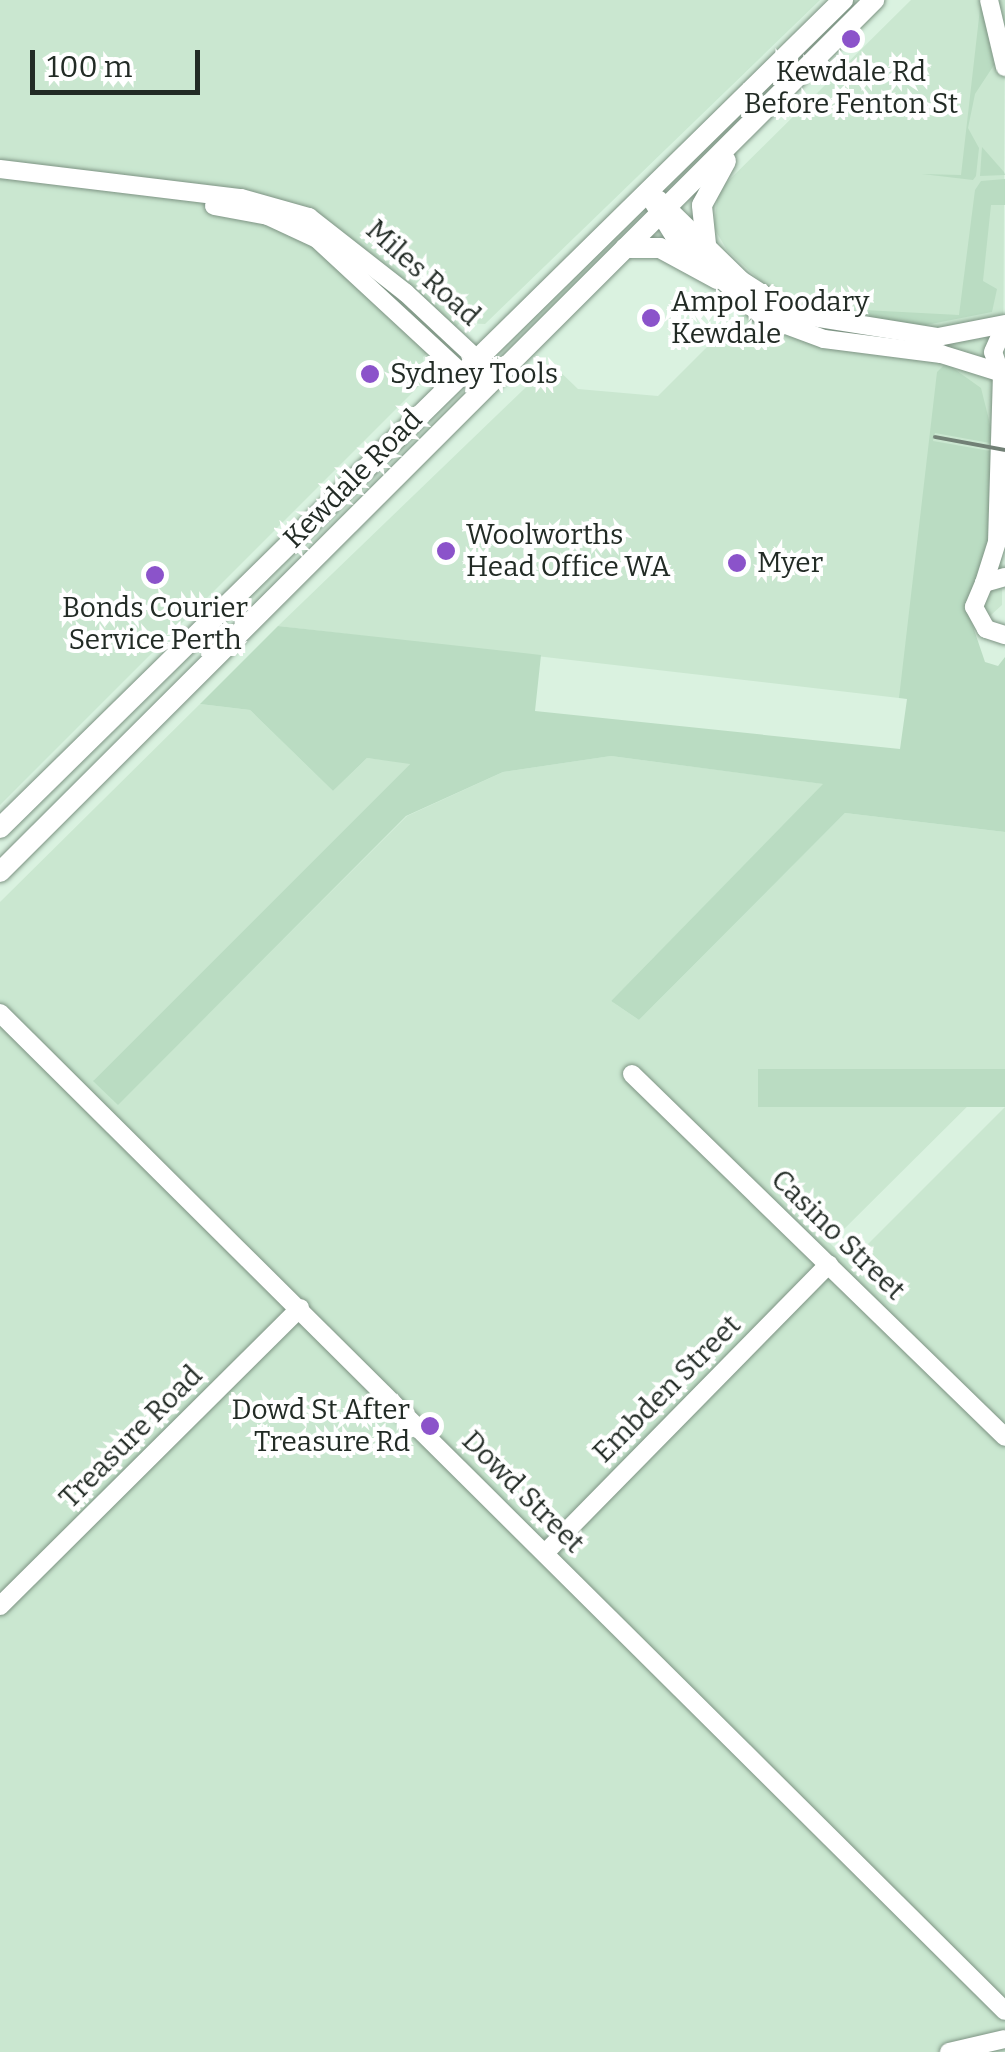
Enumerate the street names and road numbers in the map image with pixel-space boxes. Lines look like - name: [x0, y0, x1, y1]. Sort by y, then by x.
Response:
- street label: Miles Road: [359, 213, 487, 333]
- street label: Kewdale Road: [277, 403, 429, 555]
- street label: Casino Street: [764, 1163, 912, 1307]
- street label: Embden Street: [586, 1308, 748, 1470]
- street label: Treasure Road: [53, 1359, 209, 1515]
- street label: Dowd Street: [455, 1424, 591, 1560]

